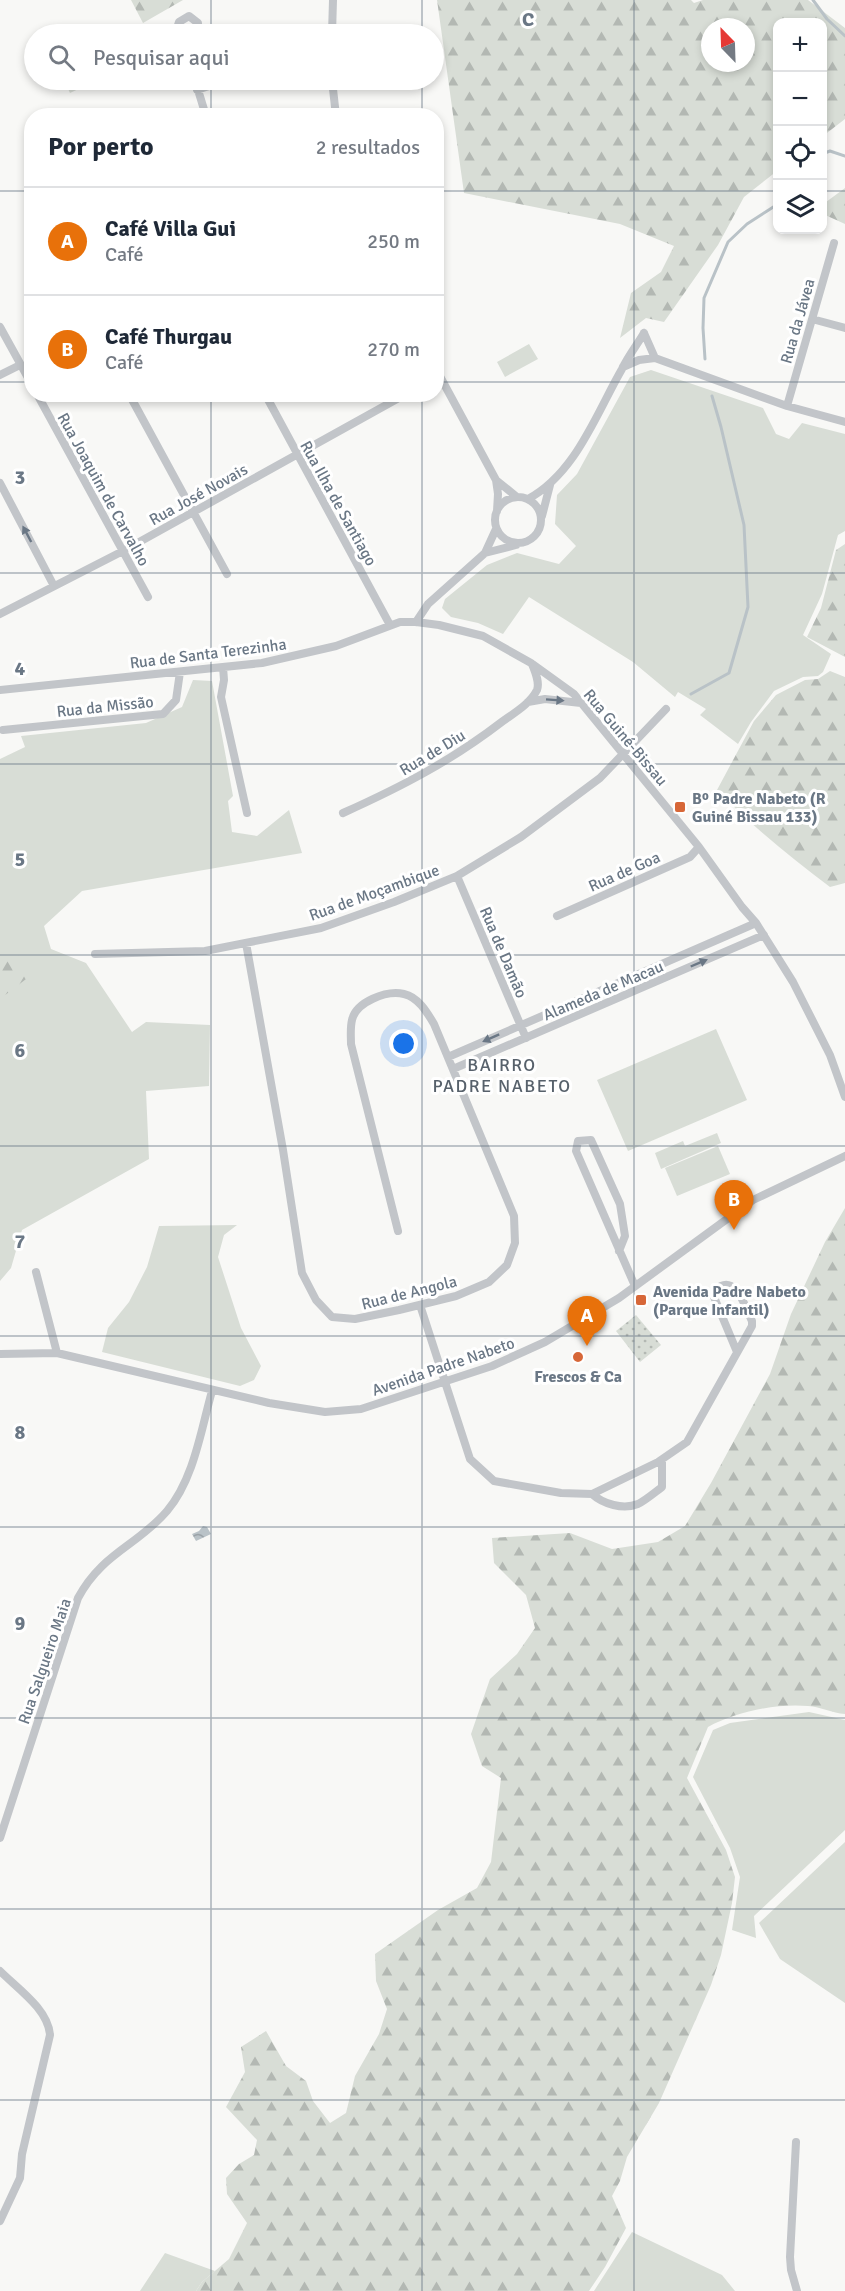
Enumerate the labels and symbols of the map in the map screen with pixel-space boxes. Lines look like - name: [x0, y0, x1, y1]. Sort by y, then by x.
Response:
- text: C: [522, 7, 534, 32]
- north arrow: [701, 18, 755, 72]
- street label: Rua da Jávea: [776, 276, 820, 366]
- street label: Rua Joaquim de Carvalho: [53, 409, 154, 570]
- street label: Rua Ilha de Santiago: [295, 437, 381, 570]
- street label: Rua José Novais: [146, 460, 251, 530]
- text: 3: [15, 465, 25, 490]
- one-way arrow: [22, 525, 32, 542]
- street label: Rua de Santa Terezinha: [129, 634, 288, 674]
- text: 4: [15, 656, 26, 681]
- street label: Rua Guiné-Bissau: [579, 685, 672, 790]
- street label: Rua da Missão: [56, 692, 155, 722]
- one-way arrow: [545, 696, 564, 705]
- street label: Rua de Diu: [396, 725, 469, 780]
- place label: Bº Padre Nabeto (R Guiné Bissau 133): [692, 789, 826, 827]
- marker: Bº Padre Nabeto (R Guiné Bissau 133): [673, 800, 687, 814]
- text: 5: [15, 847, 25, 872]
- street label: Rua de Goa: [585, 847, 663, 897]
- street label: Rua de Moçambique: [306, 860, 442, 926]
- street label: Rua de Damão: [475, 904, 531, 1001]
- street label: Alameda de Macau: [540, 957, 667, 1025]
- one-way arrow: [691, 958, 708, 967]
- your location: [389, 1029, 418, 1058]
- one-way arrow: [481, 1033, 499, 1043]
- text: 6: [15, 1038, 26, 1063]
- district label: BAIRRO PADRE NABETO: [432, 1054, 572, 1097]
- pin: B: [714, 1180, 754, 1230]
- text: 7: [15, 1229, 26, 1254]
- street label: Rua de Angola: [359, 1271, 459, 1315]
- place label: Avenida Padre Nabeto (Parque Infantil): [653, 1282, 806, 1320]
- marker: Avenida Padre Nabeto (Parque Infantil): [634, 1293, 648, 1307]
- pin: A: [568, 1296, 606, 1346]
- street label: Avenida Padre Nabeto: [369, 1333, 517, 1401]
- marker: Frescos & Ca: [571, 1350, 585, 1364]
- place label: Frescos & Ca: [534, 1367, 622, 1387]
- text: 8: [15, 1420, 26, 1445]
- street label: Rua Salgueiro Maia: [14, 1596, 76, 1727]
- text: 9: [15, 1611, 26, 1636]

